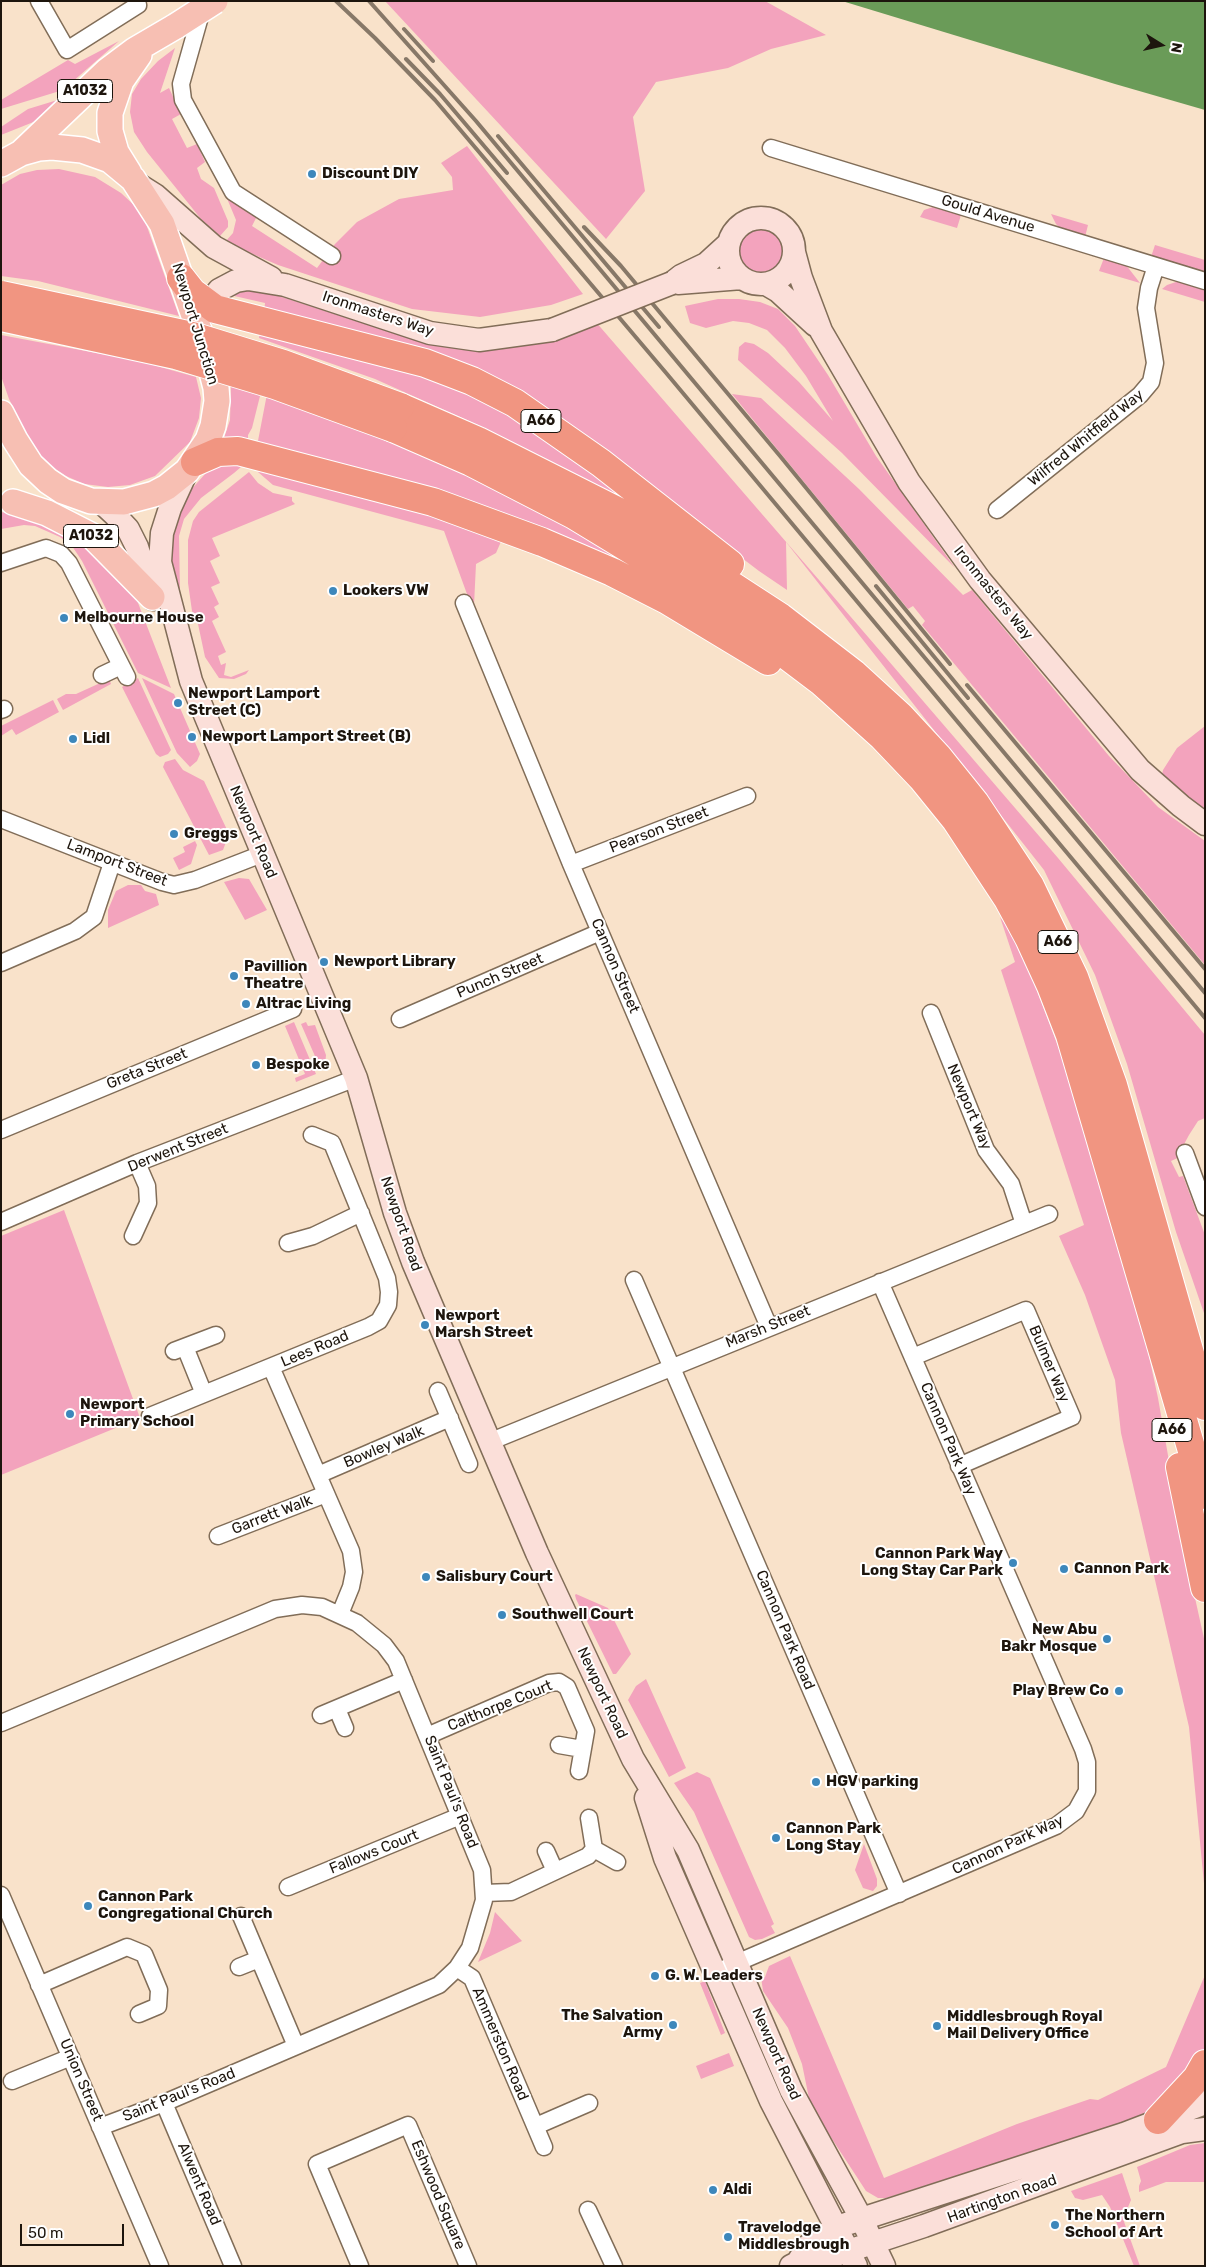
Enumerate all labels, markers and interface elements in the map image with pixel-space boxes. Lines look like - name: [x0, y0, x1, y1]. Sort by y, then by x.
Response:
- north arrow: [1136, 20, 1186, 70]
- text: N: [1167, 41, 1186, 54]
- road number: A1032: [58, 80, 112, 102]
- place label: Discount DIY: [322, 165, 419, 183]
- marker: Discount DIY: [306, 168, 318, 180]
- street label: Gould Avenue: [939, 191, 1037, 237]
- street label: Newport Junction: [168, 261, 222, 387]
- street label: Ironmasters Way: [320, 288, 436, 340]
- street label: Wilfred Whitfield Way: [1025, 386, 1147, 490]
- road number: A66: [521, 410, 561, 432]
- road number: A1032: [64, 524, 118, 548]
- street label: Ironmasters Way: [950, 542, 1036, 644]
- place label: Lookers VW: [343, 582, 429, 600]
- marker: Lookers VW: [327, 585, 339, 597]
- place label: Melbourne House: [74, 609, 204, 627]
- marker: Melbourne House: [58, 612, 70, 624]
- place label: Newport Lamport Street (C): [188, 685, 320, 720]
- marker: Newport Lamport Street (C): [172, 697, 184, 709]
- place label: Newport Lamport Street (B): [202, 728, 411, 746]
- place label: Lidl: [83, 730, 110, 748]
- marker: Newport Lamport Street (B): [186, 731, 198, 743]
- marker: Lidl: [67, 733, 79, 745]
- street label: Newport Road: [225, 783, 281, 881]
- street label: Pearson Street: [607, 803, 711, 857]
- place label: Greggs: [184, 825, 238, 843]
- marker: Greggs: [168, 828, 180, 840]
- street label: Lamport Street: [64, 836, 170, 890]
- street label: Cannon Street: [587, 916, 643, 1016]
- road number: A66: [1038, 930, 1078, 954]
- street label: Punch Street: [454, 950, 546, 1002]
- place label: Newport Library: [334, 953, 456, 971]
- marker: Newport Library: [318, 956, 330, 968]
- place label: Pavillion Theatre: [244, 958, 307, 993]
- marker: Pavillion Theatre: [228, 970, 240, 982]
- place label: Altrac Living: [256, 995, 351, 1013]
- marker: Altrac Living: [240, 998, 252, 1010]
- street label: Greta Street: [104, 1045, 190, 1093]
- place label: Bespoke: [266, 1056, 330, 1074]
- marker: Bespoke: [250, 1059, 262, 1071]
- street label: Newport Way: [943, 1061, 995, 1153]
- street label: Derwent Street: [125, 1120, 231, 1176]
- street label: Newport Road: [376, 1174, 426, 1274]
- street label: Marsh Street: [723, 1302, 813, 1352]
- place label: Newport Marsh Street: [435, 1307, 533, 1342]
- marker: Newport Marsh Street: [419, 1319, 431, 1331]
- street label: Bulmer Way: [1025, 1323, 1073, 1405]
- street label: Lees Road: [278, 1327, 352, 1371]
- street label: Cannon Park Way: [916, 1380, 980, 1498]
- place label: Newport Primary School: [80, 1396, 194, 1431]
- marker: Newport Primary School: [64, 1408, 76, 1420]
- road number: A66: [1152, 1418, 1192, 1442]
- street label: Bowley Walk: [341, 1422, 427, 1472]
- street label: Garrett Walk: [229, 1491, 315, 1539]
- place label: Cannon Park Way Long Stay Car Park: [861, 1545, 1003, 1580]
- marker: Cannon Park Way Long Stay Car Park: [1007, 1557, 1019, 1569]
- place label: Cannon Park: [1074, 1560, 1169, 1578]
- marker: Cannon Park: [1058, 1563, 1070, 1575]
- street label: Cannon Park Road: [752, 1567, 818, 1693]
- place label: Salisbury Court: [436, 1568, 553, 1586]
- marker: Salisbury Court: [420, 1571, 432, 1583]
- place label: Southwell Court: [512, 1606, 633, 1624]
- marker: Southwell Court: [496, 1609, 508, 1621]
- place label: New Abu Bakr Mosque: [1001, 1621, 1097, 1656]
- marker: New Abu Bakr Mosque: [1101, 1633, 1113, 1645]
- street label: Newport Road: [573, 1644, 631, 1742]
- street label: Calthorpe Court: [445, 1677, 555, 1735]
- place label: Play Brew Co: [1012, 1682, 1109, 1700]
- marker: Play Brew Co: [1113, 1685, 1125, 1697]
- street label: Saint Paul's Road: [420, 1733, 482, 1851]
- place label: HGV parking: [826, 1773, 919, 1791]
- marker: HGV parking: [810, 1776, 822, 1788]
- street label: Cannon Park Way: [949, 1811, 1067, 1879]
- place label: Cannon Park Long Stay: [786, 1820, 881, 1855]
- street label: Fallows Court: [327, 1826, 421, 1878]
- marker: Cannon Park Long Stay: [770, 1832, 782, 1844]
- place label: Cannon Park Congregational Church: [98, 1888, 272, 1923]
- marker: Cannon Park Congregational Church: [82, 1900, 94, 1912]
- place label: G. W. Leaders: [665, 1967, 763, 1985]
- marker: G. W. Leaders: [649, 1970, 661, 1982]
- street label: Ammerston Road: [468, 1985, 532, 2103]
- street label: Newport Road: [748, 2005, 804, 2103]
- place label: The Salvation Army: [561, 2007, 663, 2042]
- place label: Middlesbrough Royal Mail Delivery Office: [947, 2008, 1102, 2043]
- marker: The Salvation Army: [667, 2019, 679, 2031]
- marker: Middlesbrough Royal Mail Delivery Office: [931, 2020, 943, 2032]
- street label: Union Street: [56, 2036, 106, 2124]
- street label: Saint Paul's Road: [120, 2064, 238, 2126]
- street label: Eshwood Square: [407, 2138, 469, 2252]
- street label: Alwent Road: [174, 2140, 224, 2228]
- street label: Hartington Road: [945, 2171, 1059, 2227]
- place label: Aldi: [723, 2181, 752, 2199]
- marker: Aldi: [707, 2184, 719, 2196]
- place label: The Northern School of Art: [1065, 2207, 1165, 2242]
- scale bar: [22, 2214, 126, 2246]
- place label: Travelodge Middlesbrough: [738, 2219, 849, 2254]
- marker: The Northern School of Art: [1049, 2219, 1061, 2231]
- text: 50 m: [28, 2224, 63, 2242]
- marker: Travelodge Middlesbrough: [722, 2231, 734, 2243]

